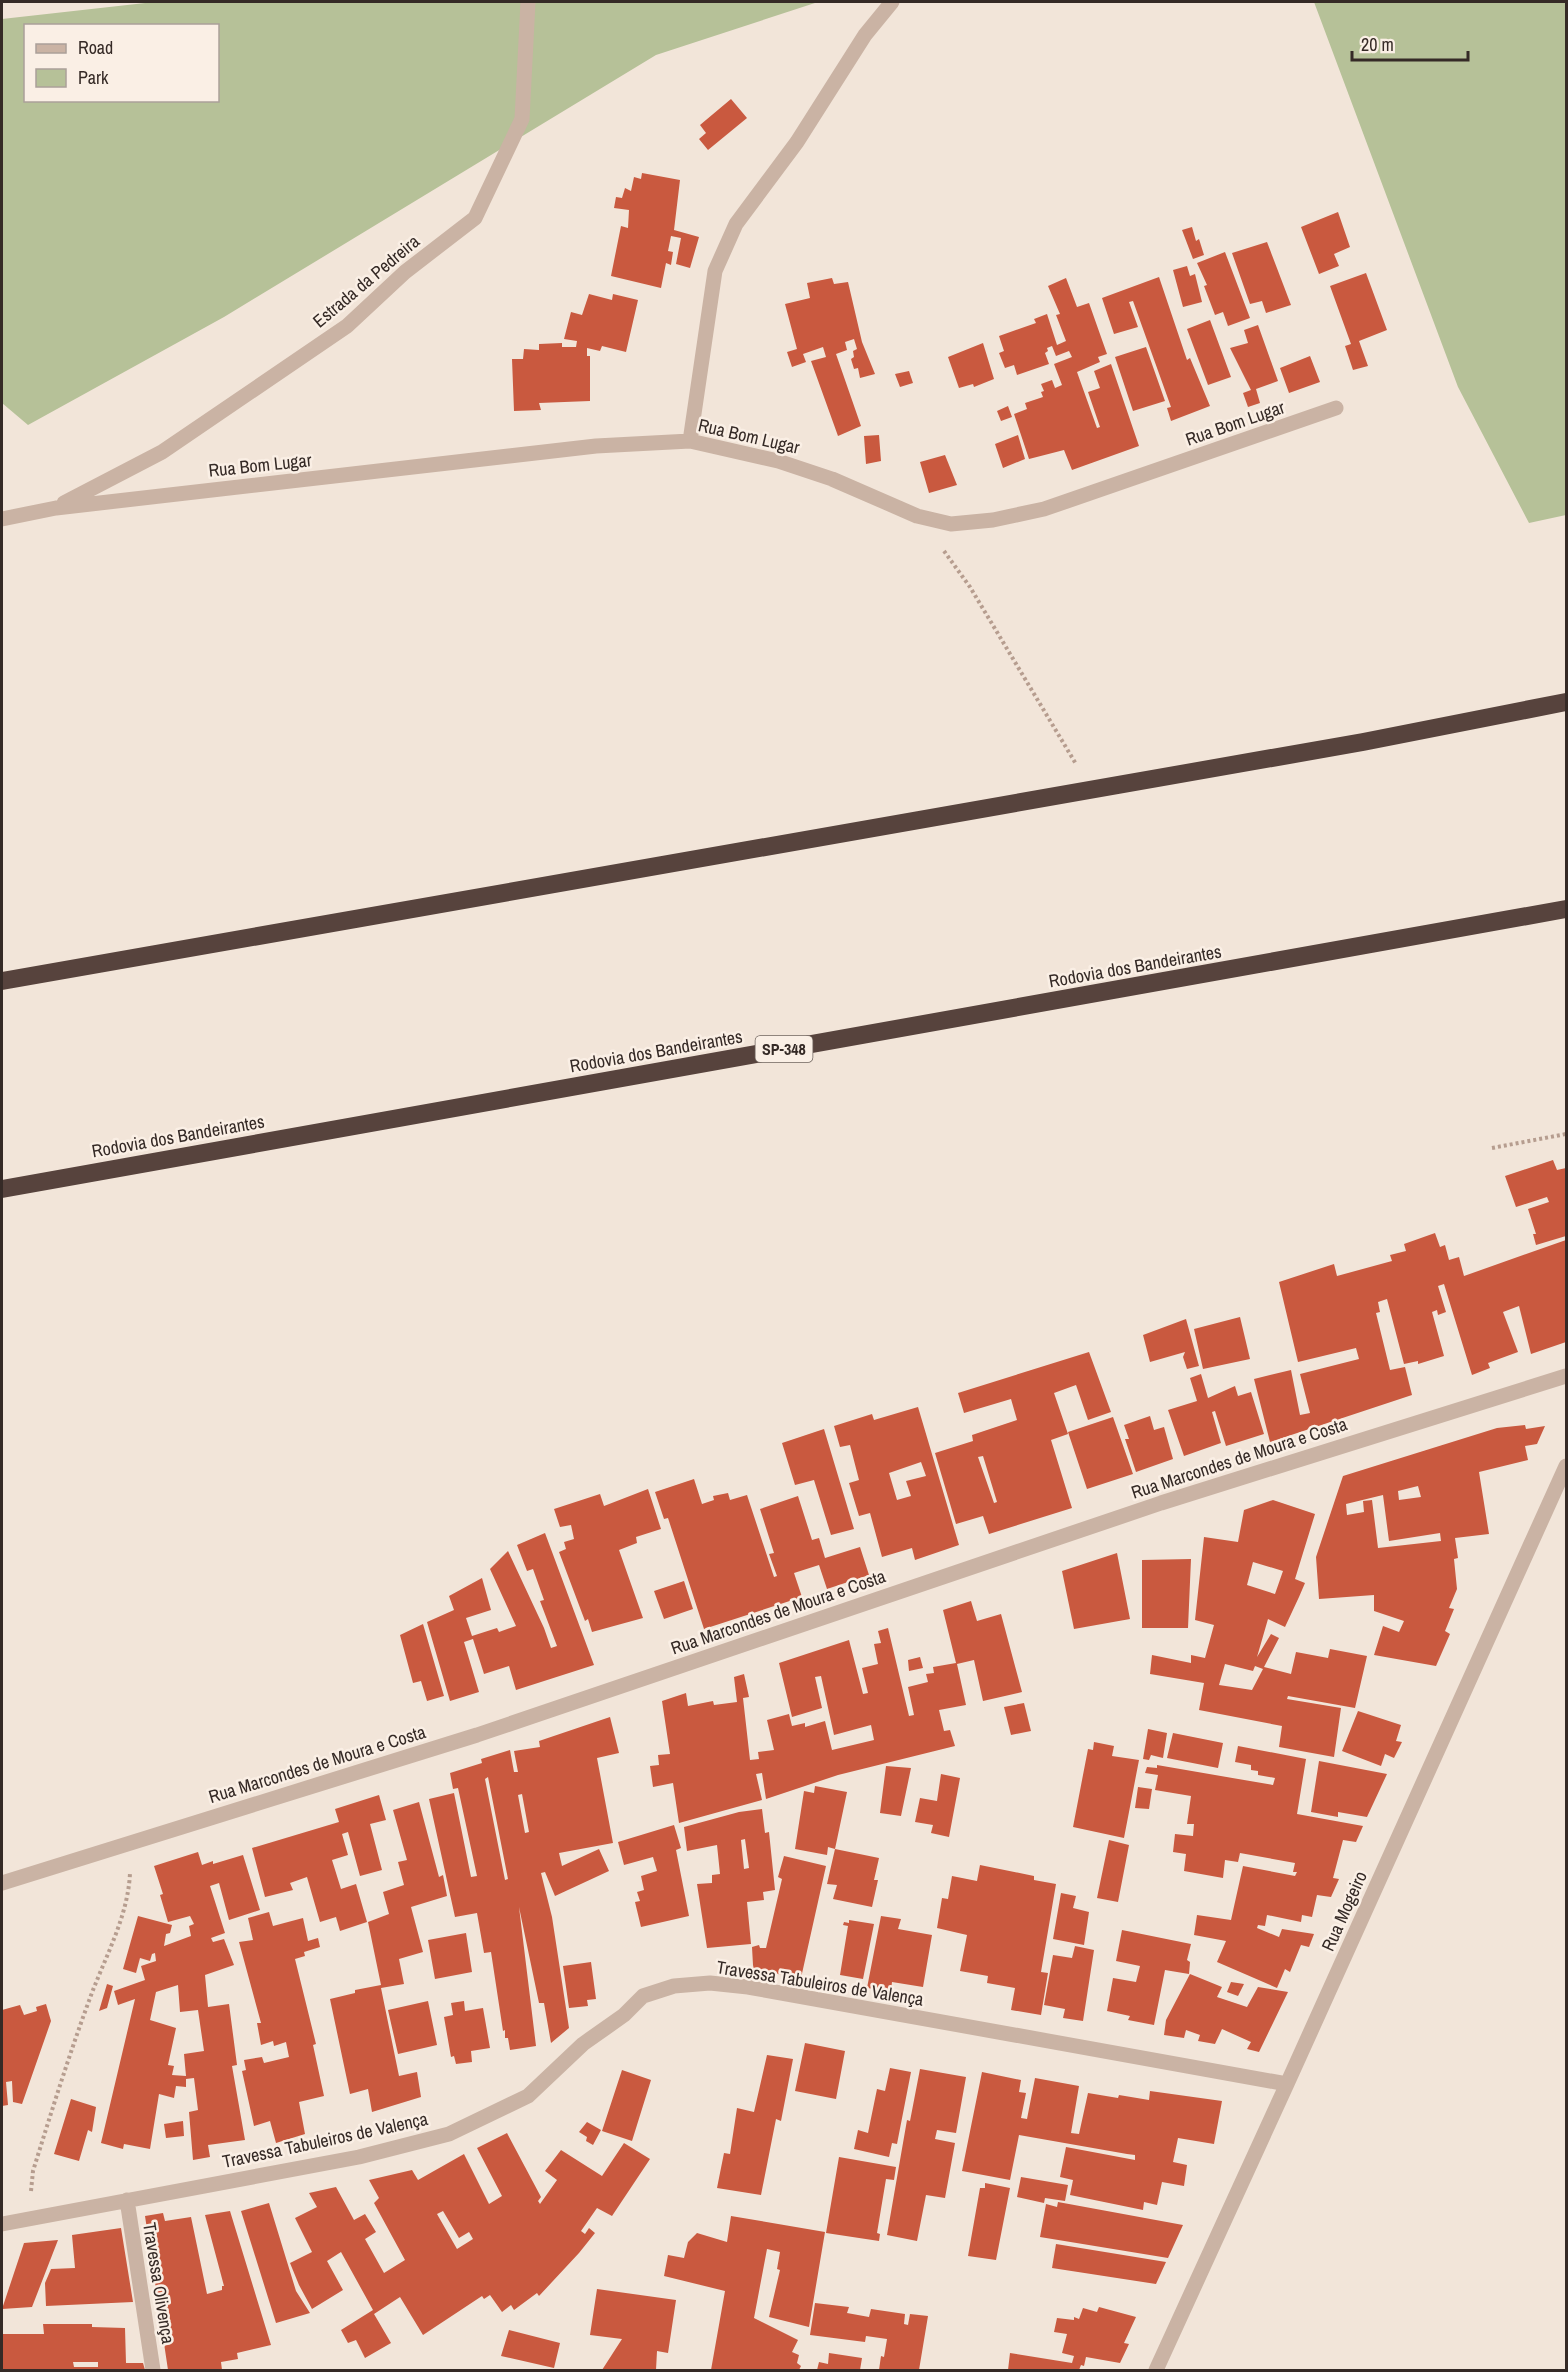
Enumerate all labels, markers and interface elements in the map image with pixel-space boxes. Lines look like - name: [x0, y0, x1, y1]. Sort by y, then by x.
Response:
- legend: [24, 24, 219, 102]
- scale bar: [1352, 24, 1468, 62]
- text: 20 m: [1361, 32, 1394, 57]
- text: Road: [78, 35, 113, 60]
- text: Park: [78, 65, 109, 90]
- street label: Estrada da Pedreira: [307, 229, 425, 333]
- street label: Rua Bom Lugar: [1182, 394, 1288, 452]
- street label: Rua Bom Lugar: [696, 412, 802, 460]
- street label: Rua Bom Lugar: [207, 447, 313, 483]
- street label: Rodovia dos Bandeirantes: [1047, 939, 1223, 993]
- street label: Rodovia dos Bandeirantes: [568, 1024, 744, 1078]
- road number: SP-348: [756, 1036, 812, 1062]
- street label: Rodovia dos Bandeirantes: [90, 1109, 266, 1163]
- street label: Rua Marcondes de Moura e Costa: [1128, 1411, 1350, 1505]
- street label: Rua Marcondes de Moura e Costa: [667, 1563, 889, 1661]
- street label: Rua Marcondes de Moura e Costa: [205, 1719, 429, 1809]
- street label: Rua Mogeiro: [1315, 1867, 1373, 1955]
- street label: Travessa Tabuleiros de Valença: [715, 1954, 925, 2012]
- street label: Travessa Tabuleiros de Valença: [220, 2106, 430, 2174]
- street label: Travessa Olivença: [137, 2221, 181, 2345]

